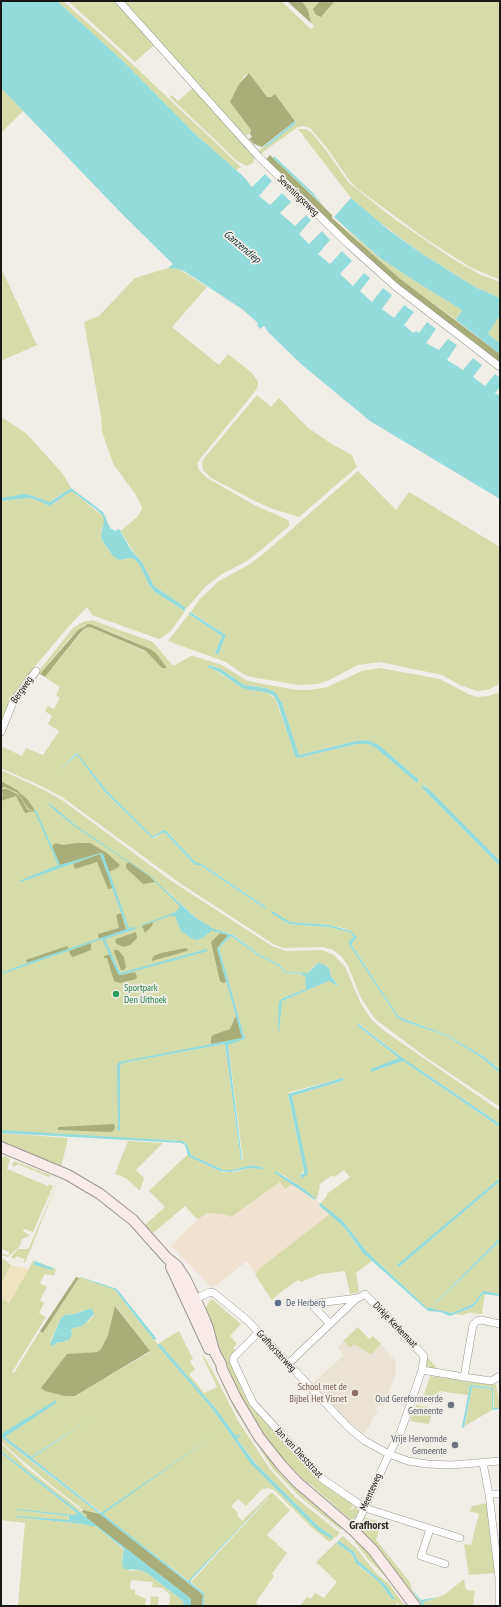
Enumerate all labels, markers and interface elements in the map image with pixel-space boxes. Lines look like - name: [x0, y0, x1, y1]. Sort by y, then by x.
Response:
- street label: Seveningseweg: [275, 173, 321, 219]
- water label: Ganzendiep: [221, 228, 263, 266]
- street label: Bergweg: [8, 674, 36, 706]
- place label: Sportpark Den Uithoek: [124, 982, 167, 1006]
- marker: Sportpark Den Uithoek: [111, 989, 121, 999]
- place label: De Herberg: [286, 1297, 325, 1309]
- marker: De Herberg: [273, 1298, 283, 1308]
- street label: Dirkje Kerkemaat: [370, 1300, 420, 1350]
- street label: Grafhorsterweg: [254, 1328, 298, 1374]
- place label: School met de Bijbel Het Visnet: [289, 1381, 347, 1404]
- marker: School met de Bijbel Het Visnet: [350, 1388, 360, 1398]
- place label: Oud Gereformeerde Gemeente: [375, 1393, 443, 1416]
- marker: Oud Gereformeerde Gemeente: [446, 1400, 456, 1410]
- street label: Jan van Dieststraat: [273, 1425, 325, 1481]
- place label: Vrije Hervormde Gemeente: [391, 1433, 447, 1456]
- marker: Vrije Hervormde Gemeente: [450, 1440, 460, 1450]
- street label: Meenteweg: [357, 1471, 385, 1513]
- district label: Grafhorst: [349, 1519, 389, 1533]

